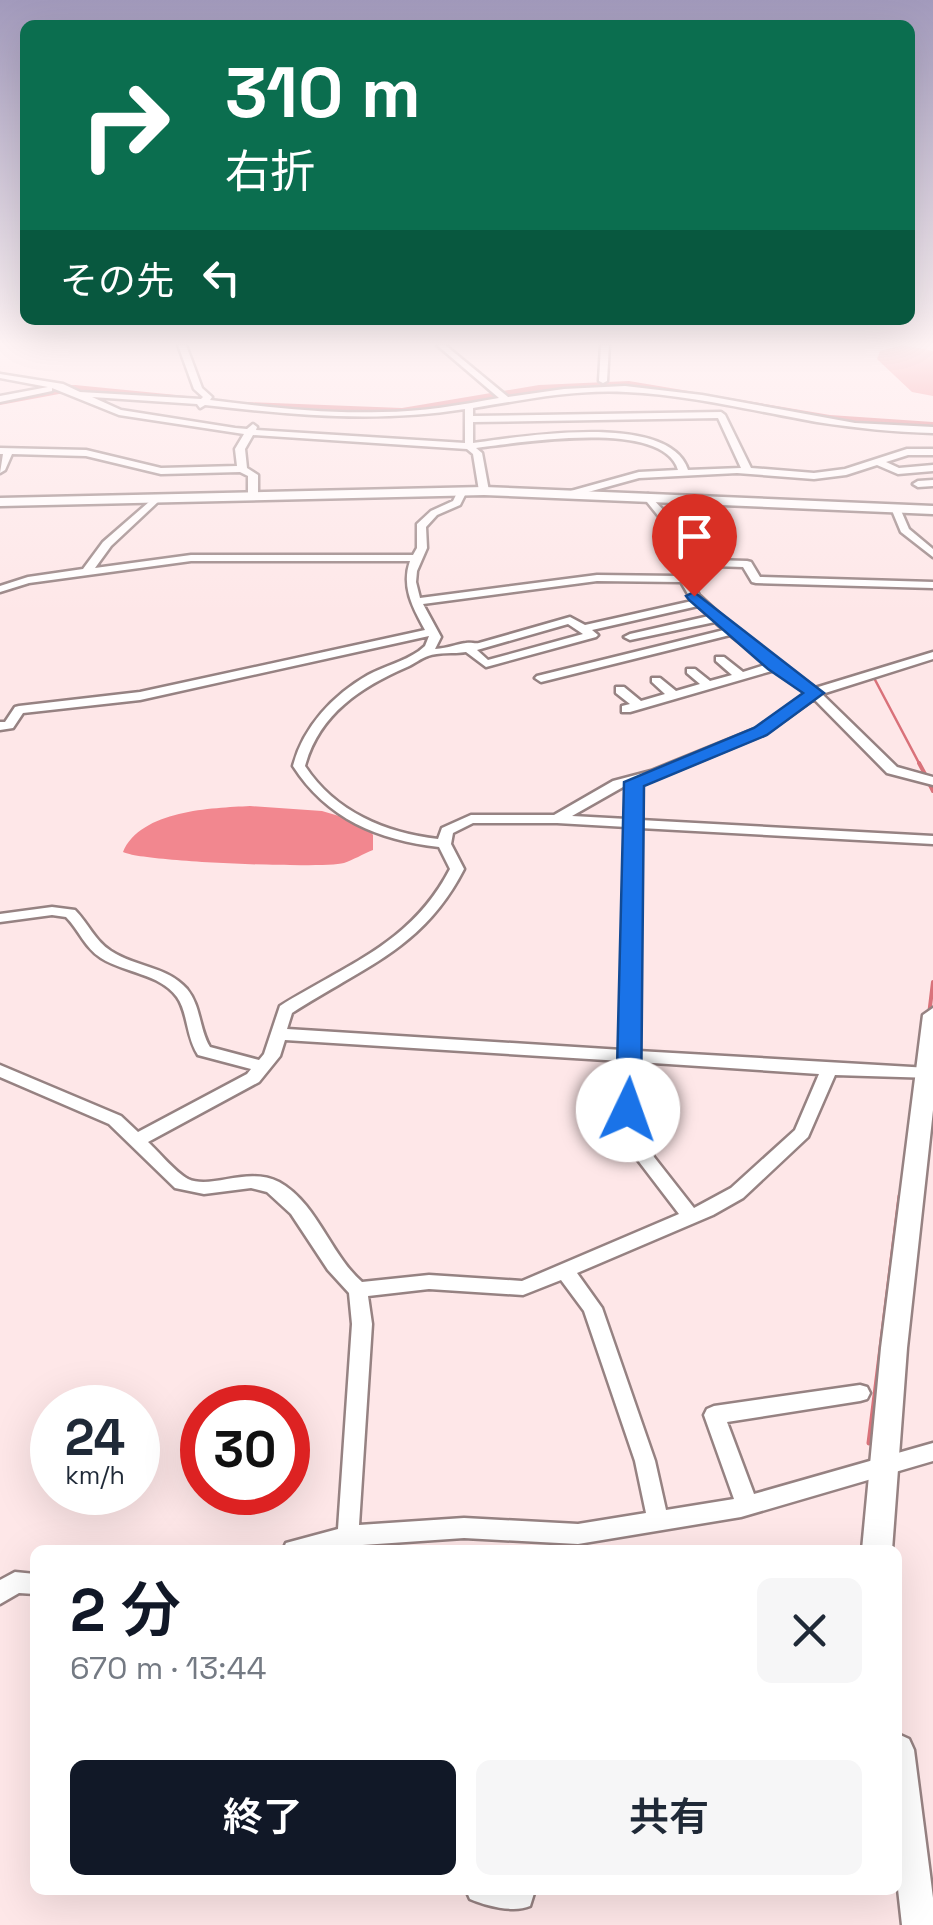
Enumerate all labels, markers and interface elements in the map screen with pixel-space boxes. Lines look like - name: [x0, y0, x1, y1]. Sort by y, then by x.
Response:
- text: 310 m: [225, 48, 421, 137]
- icon: right: [60, 60, 190, 190]
- text: 右折: [225, 143, 315, 200]
- icon: left: [194, 250, 249, 305]
- text: その先: [60, 257, 174, 305]
- pin: [652, 494, 737, 597]
- icon: arrive: [667, 509, 722, 564]
- position arrow: [576, 1058, 680, 1162]
- speed limit sign: 30: [180, 1385, 310, 1515]
- text: 24: [65, 1406, 125, 1470]
- text: km/h: [65, 1459, 125, 1491]
- text: 2 分: [70, 1572, 181, 1649]
- button: close: [757, 1578, 862, 1683]
- text: 670 m · 13:44: [70, 1648, 266, 1688]
- button: 終了: [70, 1760, 456, 1875]
- button: 共有: [476, 1760, 862, 1875]

